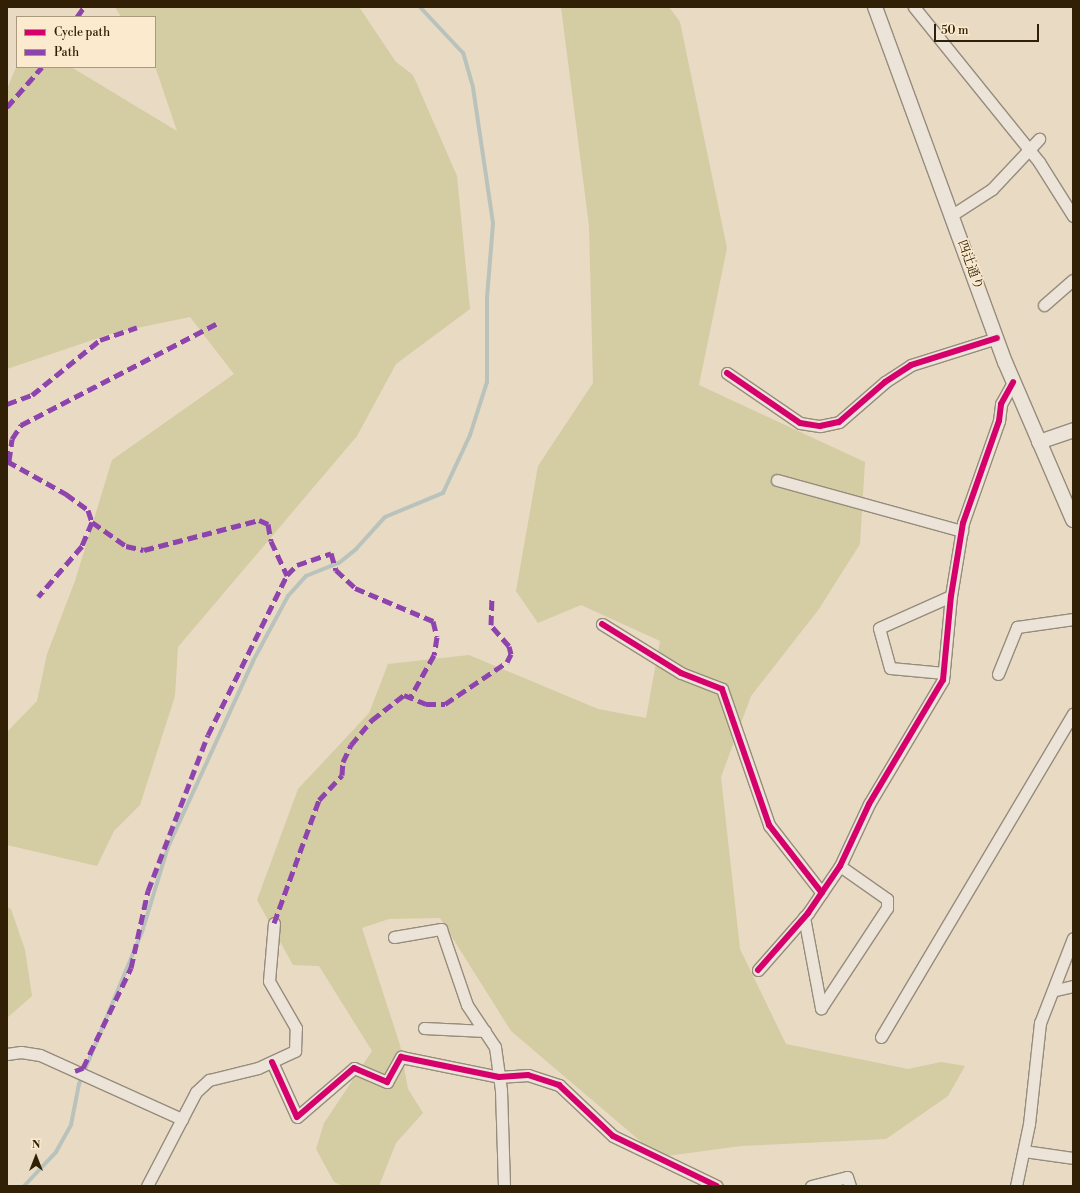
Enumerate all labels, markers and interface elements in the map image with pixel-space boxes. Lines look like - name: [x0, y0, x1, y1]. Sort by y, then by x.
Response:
- legend: [16, 16, 156, 68]
- scale bar: [936, 16, 1041, 42]
- text: 50 m: [941, 23, 969, 38]
- text: Cycle path: [54, 25, 110, 40]
- text: Path: [54, 45, 79, 60]
- street label: 四辻通り: [954, 238, 986, 292]
- north arrow: [16, 1137, 56, 1177]
- text: N: [32, 1138, 40, 1152]

